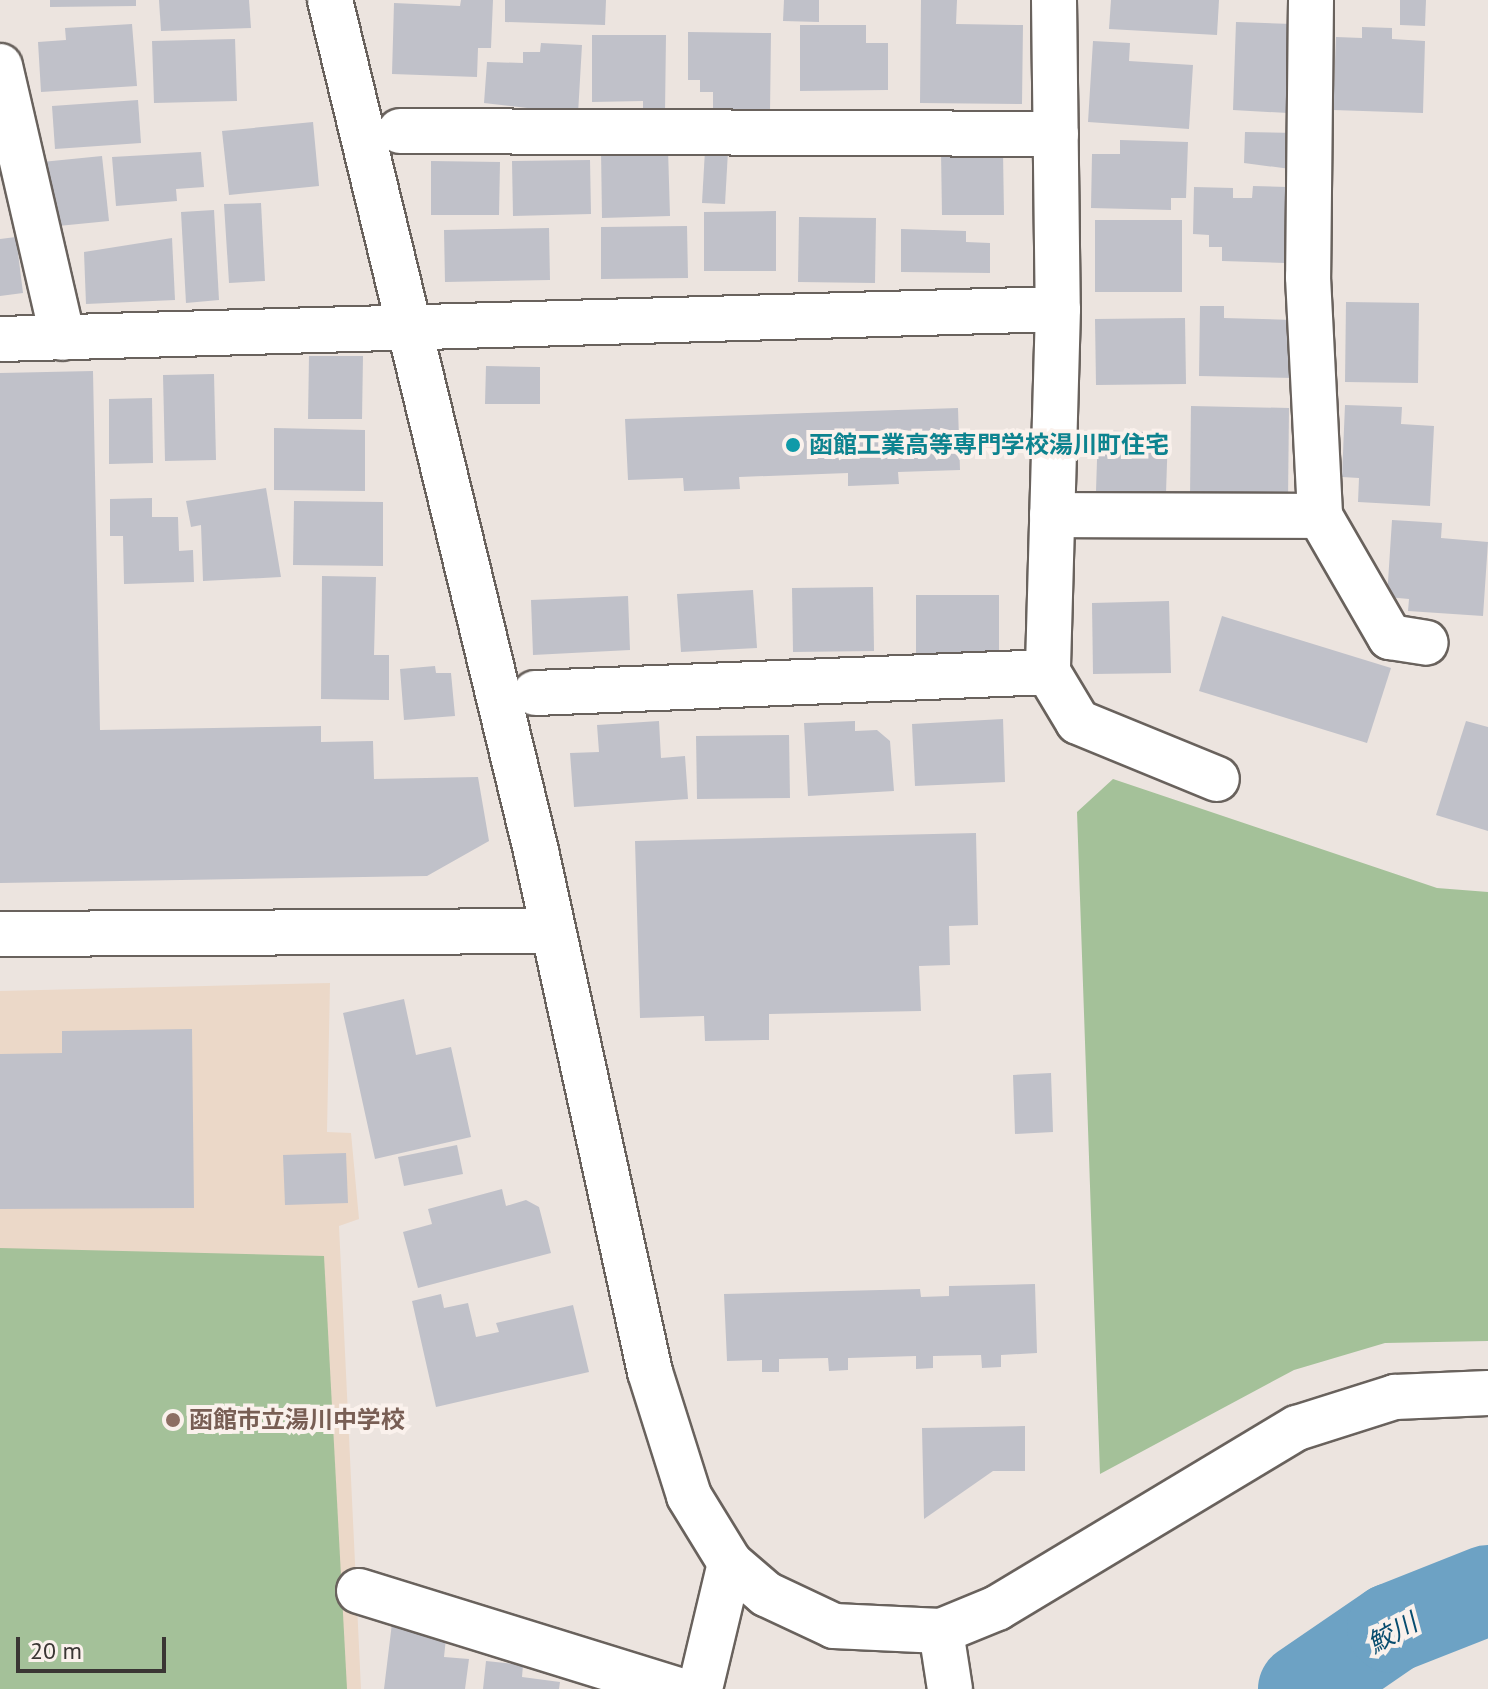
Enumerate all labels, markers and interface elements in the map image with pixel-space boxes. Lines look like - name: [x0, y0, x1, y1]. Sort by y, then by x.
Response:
- place label: 函館工業高等専門学校湯川町住宅: [809, 431, 1169, 459]
- marker: 函館工業高等専門学校湯川町住宅: [784, 436, 802, 454]
- place label: 函館市立湯川中学校: [189, 1406, 405, 1434]
- marker: 函館市立湯川中学校: [164, 1411, 182, 1429]
- water label: 鮫川: [1362, 1607, 1422, 1659]
- scale bar: [20, 1621, 170, 1671]
- text: 20 m: [30, 1635, 82, 1666]

